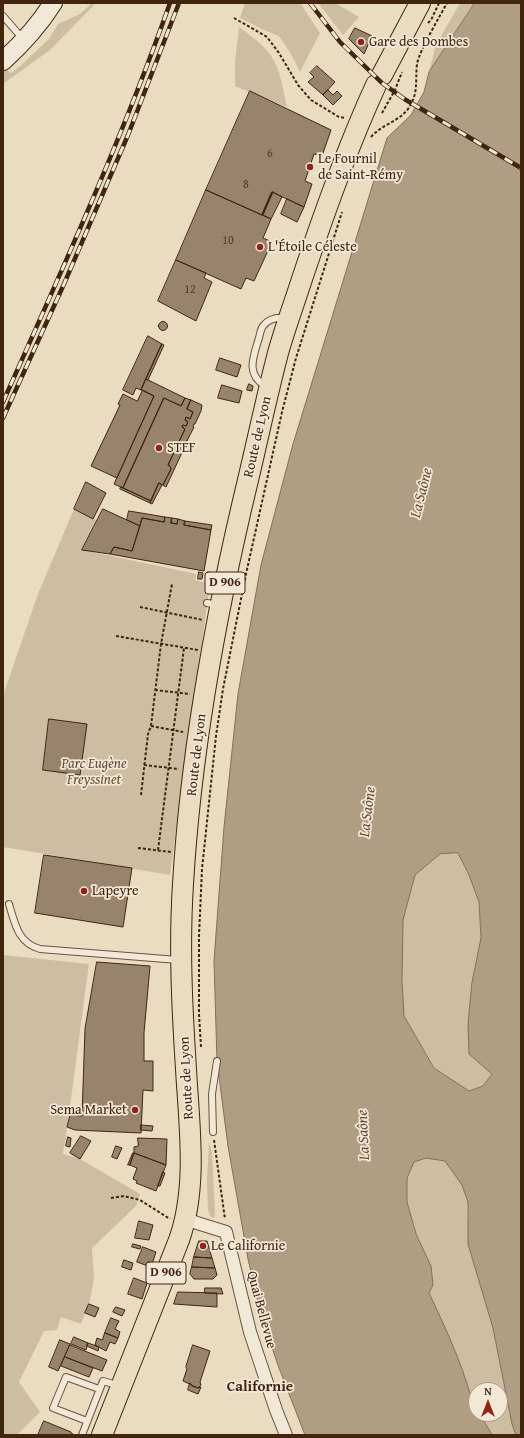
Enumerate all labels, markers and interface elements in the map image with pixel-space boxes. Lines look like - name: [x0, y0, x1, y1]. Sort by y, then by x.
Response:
- place label: Gare des Dombes: [369, 34, 468, 50]
- marker: Gare des Dombes: [356, 37, 366, 47]
- house number: 6: [267, 147, 273, 161]
- place label: Le Fournil de Saint-Rémy: [318, 151, 403, 184]
- marker: Le Fournil de Saint-Rémy: [305, 162, 315, 172]
- house number: 8: [243, 178, 249, 192]
- house number: 10: [222, 234, 234, 248]
- place label: L'Étoile Céleste: [268, 239, 357, 255]
- marker: L'Étoile Céleste: [255, 242, 265, 252]
- house number: 12: [184, 283, 196, 297]
- street label: Route de Lyon: [240, 395, 276, 479]
- place label: STEF: [167, 440, 196, 456]
- marker: STEF: [154, 443, 164, 453]
- water label: La Saône: [407, 466, 437, 520]
- road number: D 906: [205, 572, 245, 594]
- street label: Route de Lyon: [184, 713, 210, 797]
- park label: Parc Eugène Freyssinet: [61, 756, 127, 788]
- water label: La Saône: [356, 786, 380, 838]
- place label: Lapeyre: [92, 883, 139, 899]
- marker: Lapeyre: [79, 886, 89, 896]
- street label: Route de Lyon: [176, 1036, 198, 1120]
- place label: Sema Market: [50, 1102, 127, 1118]
- marker: Sema Market: [130, 1105, 140, 1115]
- water label: La Saône: [354, 1109, 374, 1161]
- place label: Le Californie: [211, 1238, 285, 1254]
- marker: Le Californie: [198, 1241, 208, 1251]
- road number: D 906: [146, 1262, 186, 1284]
- street label: Quai Bellevue: [243, 1269, 279, 1351]
- district label: Californie: [227, 1378, 293, 1396]
- north arrow: [468, 1382, 508, 1422]
- text: N: [484, 1383, 492, 1399]

